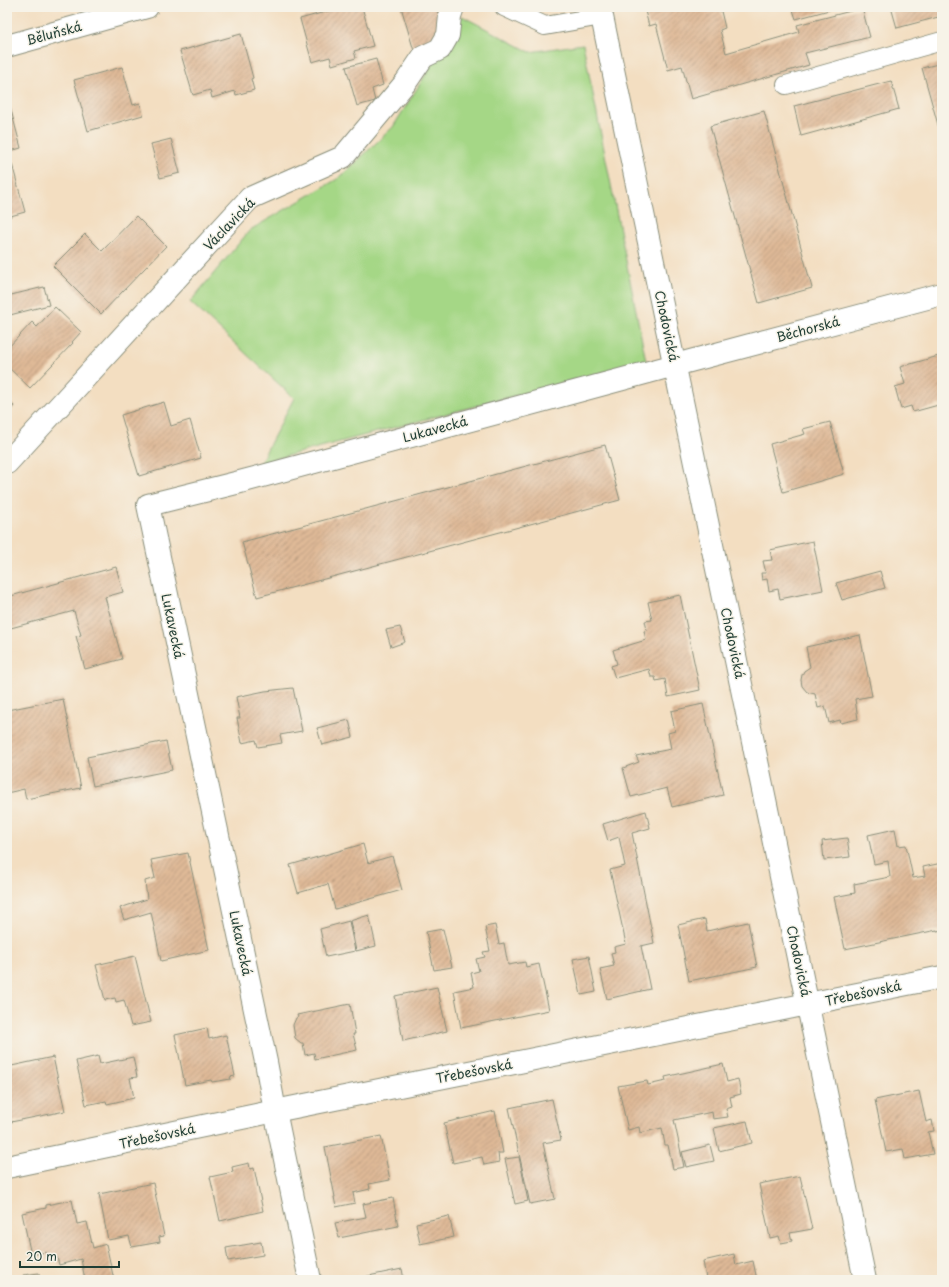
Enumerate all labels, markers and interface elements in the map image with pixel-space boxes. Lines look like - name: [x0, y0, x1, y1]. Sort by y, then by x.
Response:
- street label: Běluňská: [24, 16, 85, 49]
- street label: Václavická: [199, 192, 259, 254]
- street label: Chodovická: [651, 289, 684, 364]
- street label: Běchorská: [774, 311, 843, 346]
- street label: Lukavecká: [400, 411, 470, 446]
- street label: Lukavecká: [157, 592, 190, 661]
- street label: Chodovická: [717, 606, 750, 681]
- street label: Lukavecká: [225, 909, 258, 978]
- street label: Chodovická: [783, 924, 816, 999]
- street label: Třebešovská: [823, 975, 904, 1010]
- street label: Třebešovská: [434, 1054, 515, 1087]
- street label: Třebešovská: [117, 1118, 198, 1153]
- scale bar: [20, 1243, 119, 1269]
- text: 20 m: [26, 1247, 57, 1265]

